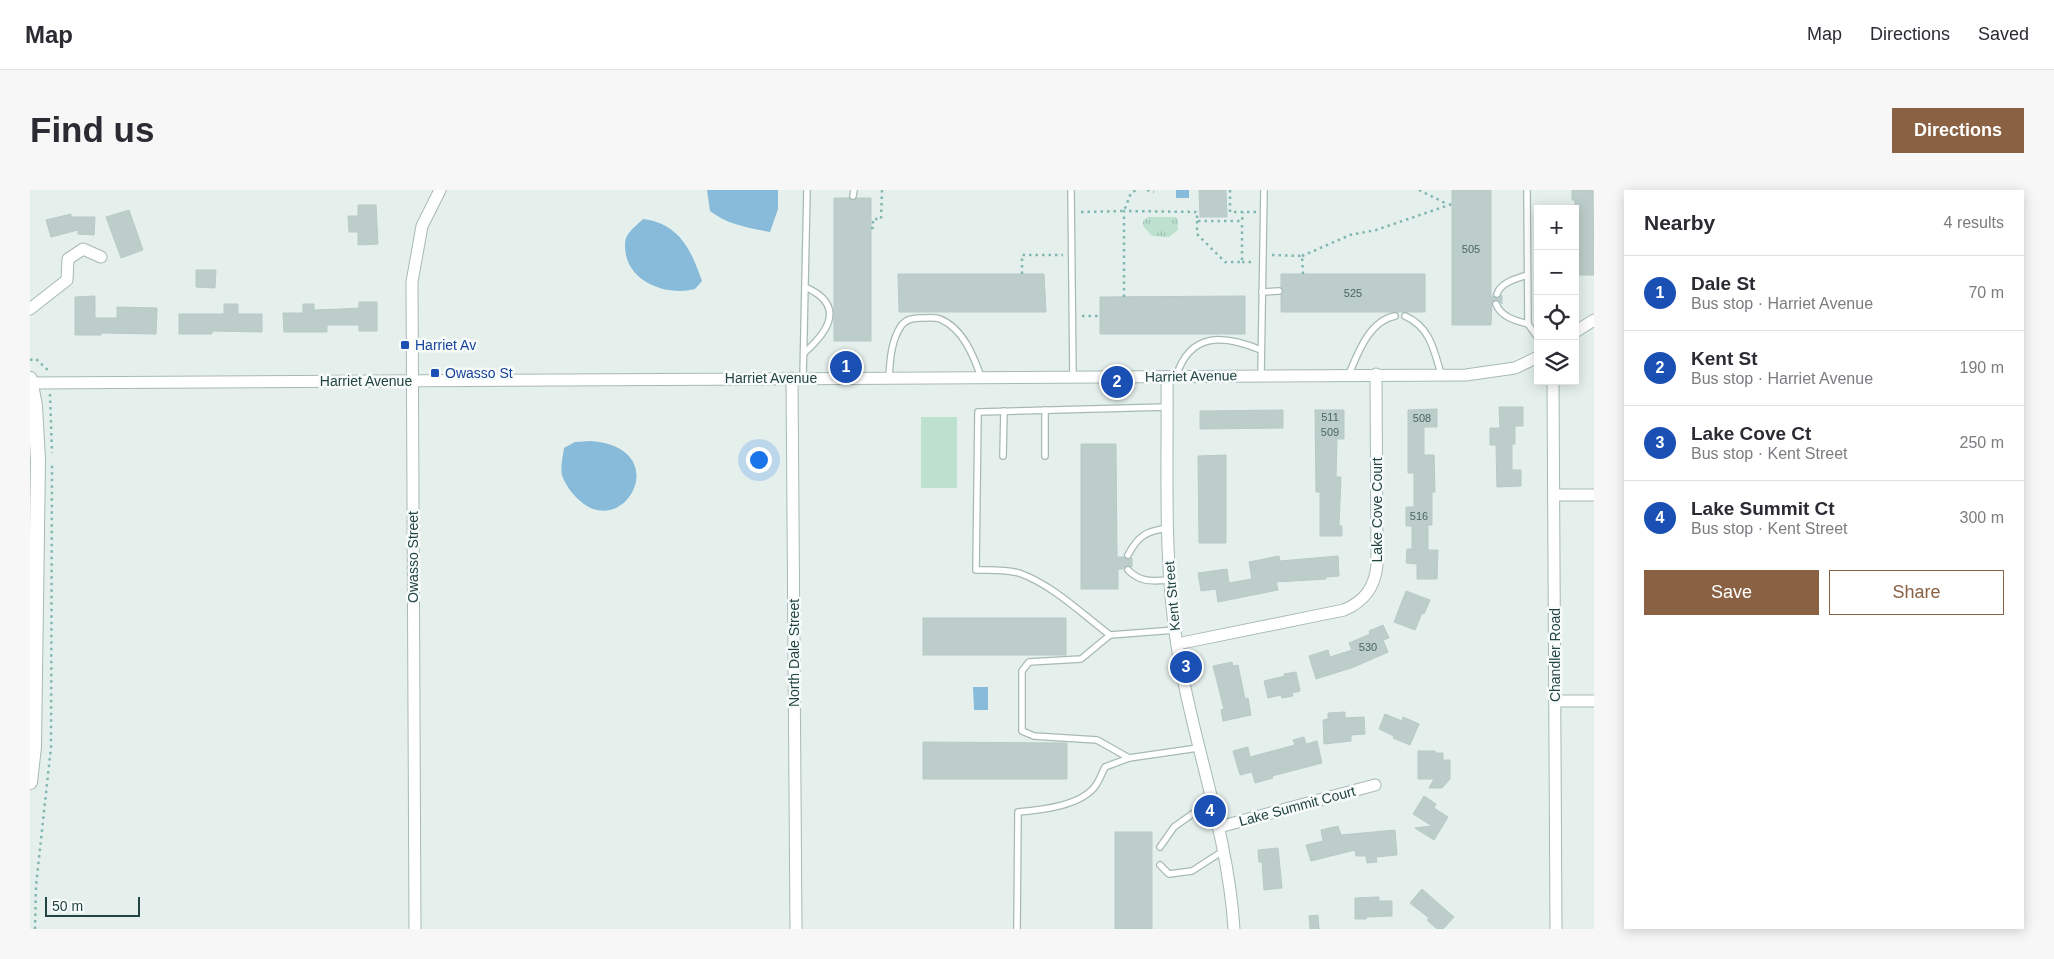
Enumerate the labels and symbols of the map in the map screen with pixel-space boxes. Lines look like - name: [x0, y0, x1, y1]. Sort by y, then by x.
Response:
- house number: 505: [1462, 243, 1480, 255]
- house number: 525: [1344, 287, 1362, 299]
- place label: Harriet Av: [415, 337, 476, 353]
- marker: Harriet Av: [399, 339, 411, 351]
- pin: 1: [830, 348, 862, 386]
- pin: 2: [1101, 363, 1133, 401]
- place label: Owasso St: [445, 365, 513, 381]
- marker: Owasso St: [429, 367, 441, 379]
- street label: Harriet Avenue: [1145, 367, 1238, 385]
- street label: Harriet Avenue: [725, 370, 817, 386]
- street label: Harriet Avenue: [320, 373, 412, 389]
- house number: 511: [1321, 411, 1339, 423]
- house number: 508: [1413, 412, 1431, 424]
- house number: 509: [1321, 426, 1339, 438]
- your location: [746, 447, 772, 473]
- street label: Lake Cove Court: [1369, 457, 1385, 563]
- house number: 516: [1410, 510, 1428, 522]
- street label: Owasso Street: [405, 511, 421, 603]
- street label: Kent Street: [1161, 560, 1183, 632]
- street label: North Dale Street: [786, 599, 802, 707]
- street label: Chandler Road: [1547, 608, 1563, 702]
- house number: 530: [1359, 641, 1377, 653]
- pin: 3: [1170, 648, 1202, 686]
- street label: Lake Summit Court: [1237, 783, 1357, 829]
- pin: 4: [1194, 792, 1226, 830]
- scale bar: [45, 894, 140, 917]

